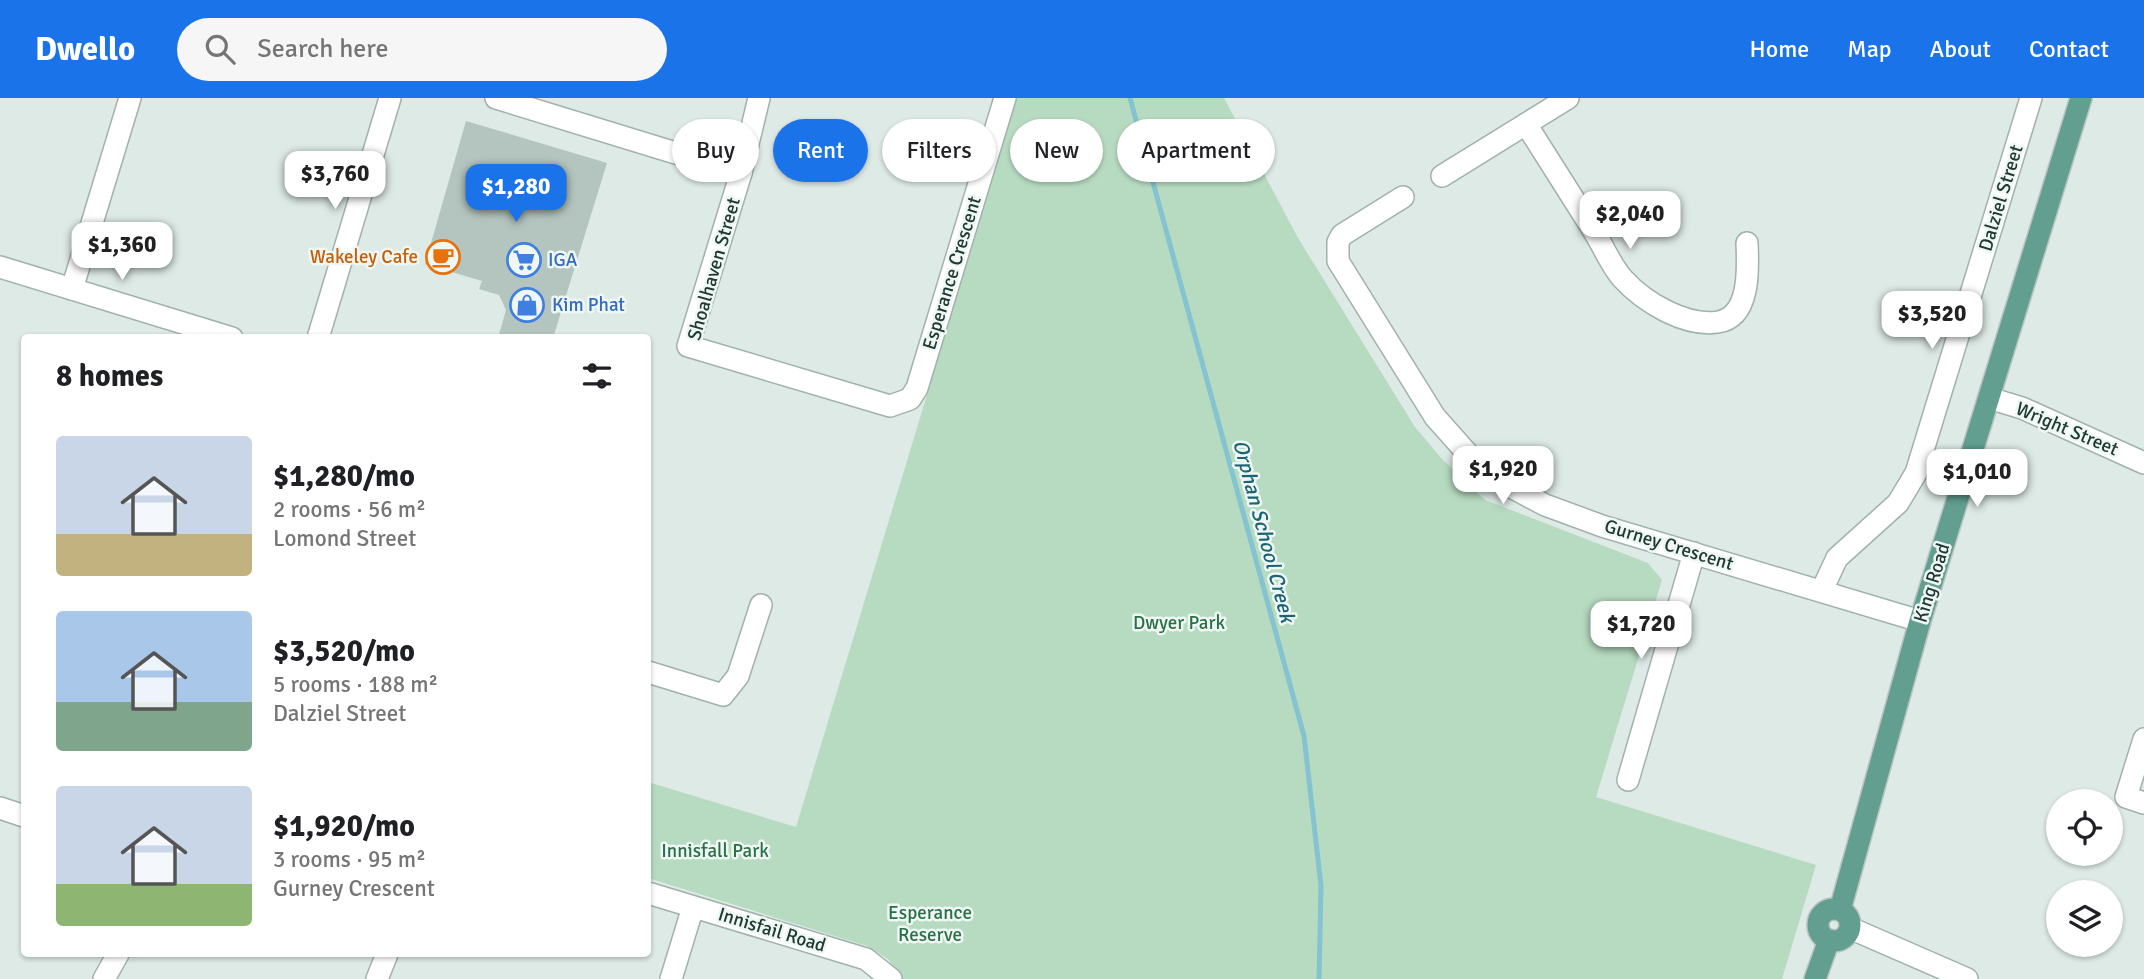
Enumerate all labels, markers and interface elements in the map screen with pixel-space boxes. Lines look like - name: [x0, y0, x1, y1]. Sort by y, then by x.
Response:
- search box: [177, 18, 667, 81]
- text: Dwello: [35, 29, 135, 70]
- icon: search: [201, 30, 239, 68]
- text: Search here: [257, 33, 388, 65]
- text: Home: [1749, 34, 1809, 64]
- text: Map: [1847, 34, 1892, 64]
- text: About: [1930, 34, 1991, 64]
- text: Contact: [2029, 34, 2109, 64]
- chip: Buy: [672, 119, 759, 182]
- chip: Rent: [773, 119, 868, 182]
- chip: Filters: [882, 119, 996, 182]
- chip: New: [1010, 119, 1103, 182]
- chip: Apartment: [1117, 119, 1275, 182]
- street label: Dalziel Street: [1973, 142, 2029, 254]
- pin: $3,760: [278, 152, 392, 211]
- text: $3,760: [301, 159, 369, 188]
- pin: $1,280: [459, 164, 573, 224]
- text: $1,280: [482, 172, 550, 201]
- pin: $2,040: [1573, 192, 1687, 251]
- street label: Esperance Crescent: [917, 193, 987, 353]
- street label: Shoalhaven Street: [682, 194, 746, 343]
- text: $2,040: [1596, 199, 1664, 228]
- pin: $1,360: [65, 222, 179, 282]
- text: $1,360: [88, 230, 156, 259]
- cafe icon: Wakeley Cafe: [424, 238, 462, 276]
- supermarket icon: IGA: [505, 241, 543, 279]
- place label: Wakeley Cafe: [310, 245, 418, 269]
- place label: IGA: [548, 248, 578, 272]
- shop icon: Kim Phat: [508, 286, 546, 324]
- pin: $3,520: [1875, 292, 1989, 351]
- place label: Kim Phat: [552, 293, 625, 317]
- text: $3,520: [1898, 299, 1966, 328]
- icon: filters: [578, 357, 616, 395]
- text: 8 homes: [56, 358, 163, 395]
- street label: Wright Street: [2012, 397, 2122, 461]
- water label: Orphan School Creek: [1227, 437, 1302, 628]
- pin: $1,920: [1446, 446, 1560, 506]
- pin: $1,010: [1920, 450, 2034, 509]
- text: $1,920: [1469, 454, 1537, 483]
- text: $1,010: [1943, 457, 2011, 486]
- text: $1,280/mo: [273, 458, 415, 495]
- icon: home: [112, 464, 196, 548]
- text: 2 rooms · 56 m²: [273, 495, 426, 524]
- street label: Gurney Crescent: [1602, 514, 1737, 576]
- text: Lomond Street: [273, 524, 416, 553]
- street label: King Road: [1909, 540, 1955, 626]
- pin: $1,720: [1584, 602, 1698, 661]
- text: $1,720: [1607, 609, 1675, 638]
- park label: Dwyer Park: [1133, 611, 1225, 635]
- text: $3,520/mo: [273, 633, 415, 670]
- icon: home: [112, 639, 196, 723]
- text: 5 rooms · 188 m²: [273, 670, 438, 699]
- text: Dalziel Street: [273, 699, 406, 728]
- map controls: [2046, 789, 2123, 957]
- button: locate: [2046, 789, 2123, 866]
- text: $1,920/mo: [273, 808, 415, 845]
- icon: home: [112, 814, 196, 898]
- park label: Innisfall Park: [661, 839, 769, 863]
- text: 3 rooms · 95 m²: [273, 845, 426, 874]
- text: Gurney Crescent: [273, 874, 435, 903]
- button: layers: [2046, 880, 2123, 957]
- park label: Esperance Reserve: [888, 901, 972, 947]
- street label: Innisfail Road: [715, 902, 829, 958]

